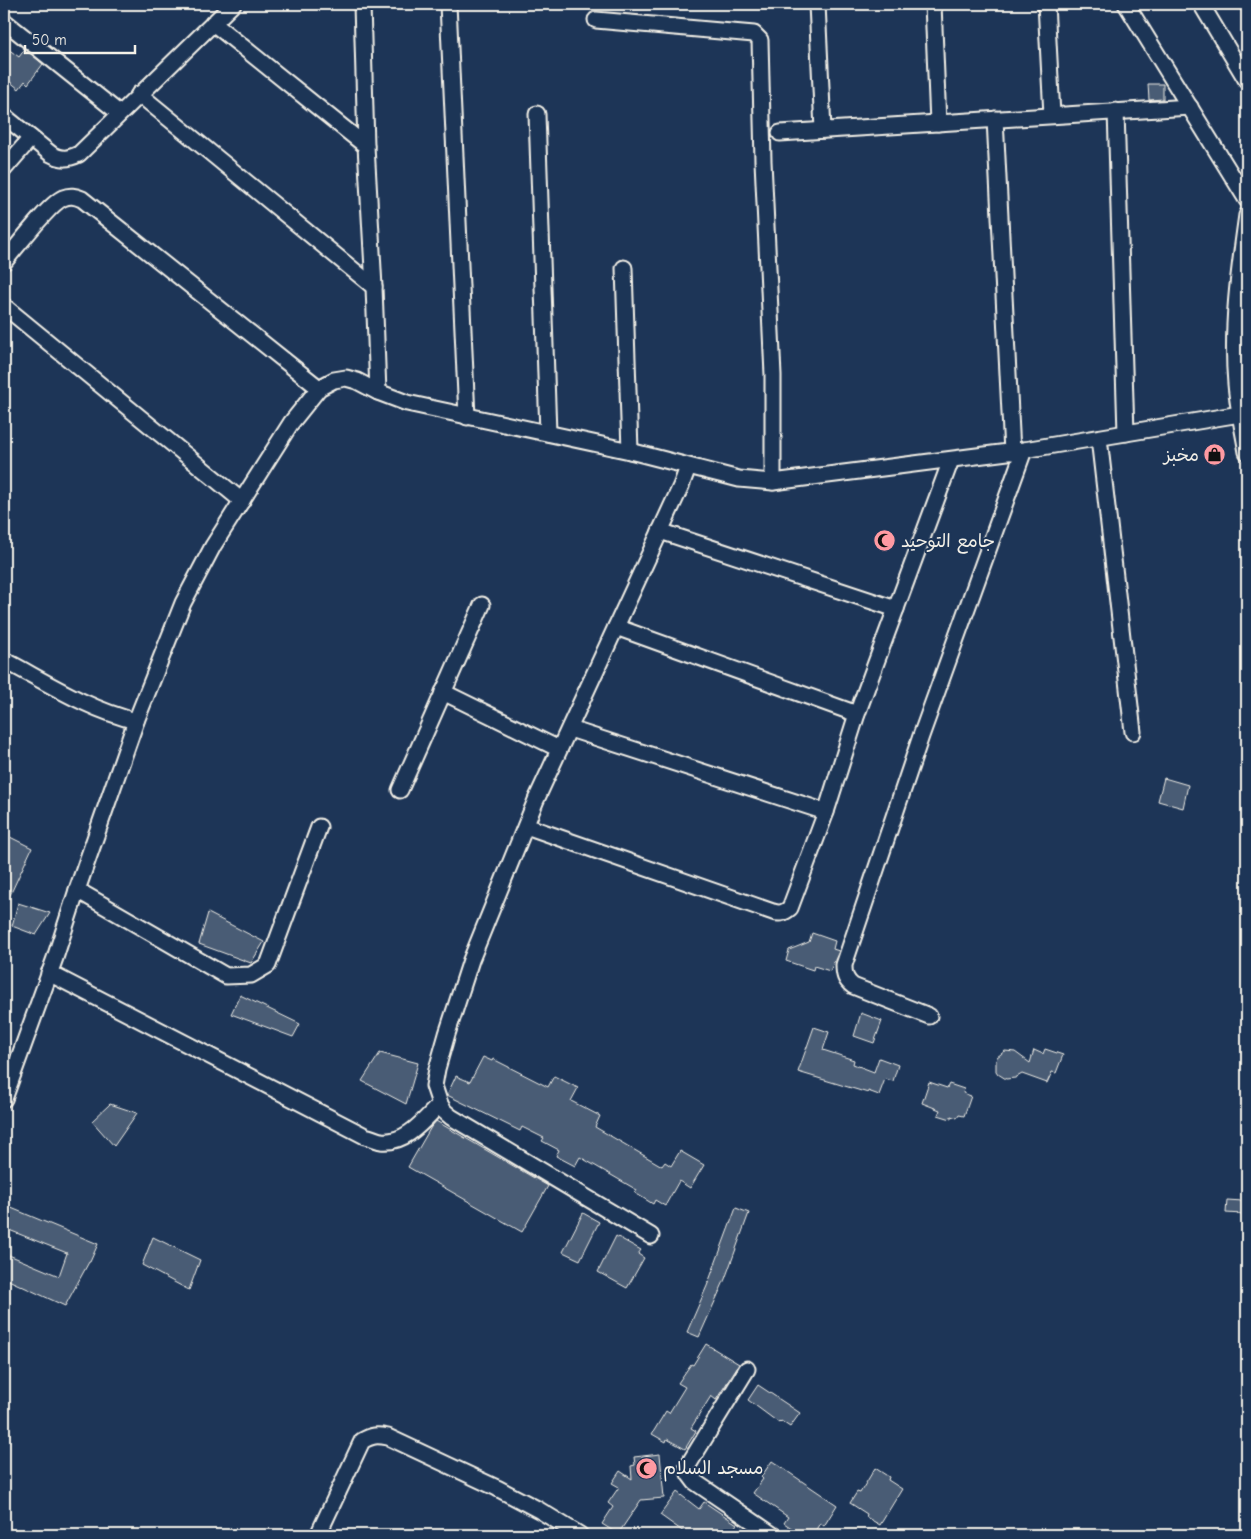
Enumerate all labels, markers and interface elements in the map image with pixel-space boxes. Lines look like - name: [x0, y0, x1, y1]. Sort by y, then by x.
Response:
- scale bar: [25, 22, 135, 54]
- text: 50 m: [32, 31, 67, 49]
- shop icon: مخبز: [1203, 443, 1227, 467]
- place label: مخبز: [1162, 445, 1199, 466]
- mosque icon: جامع التوحيد: [873, 529, 897, 553]
- place label: جامع التوحيد: [901, 531, 995, 554]
- mosque icon: مسجد السلام: [635, 1456, 659, 1480]
- place label: مسجد السلام: [663, 1458, 763, 1482]

